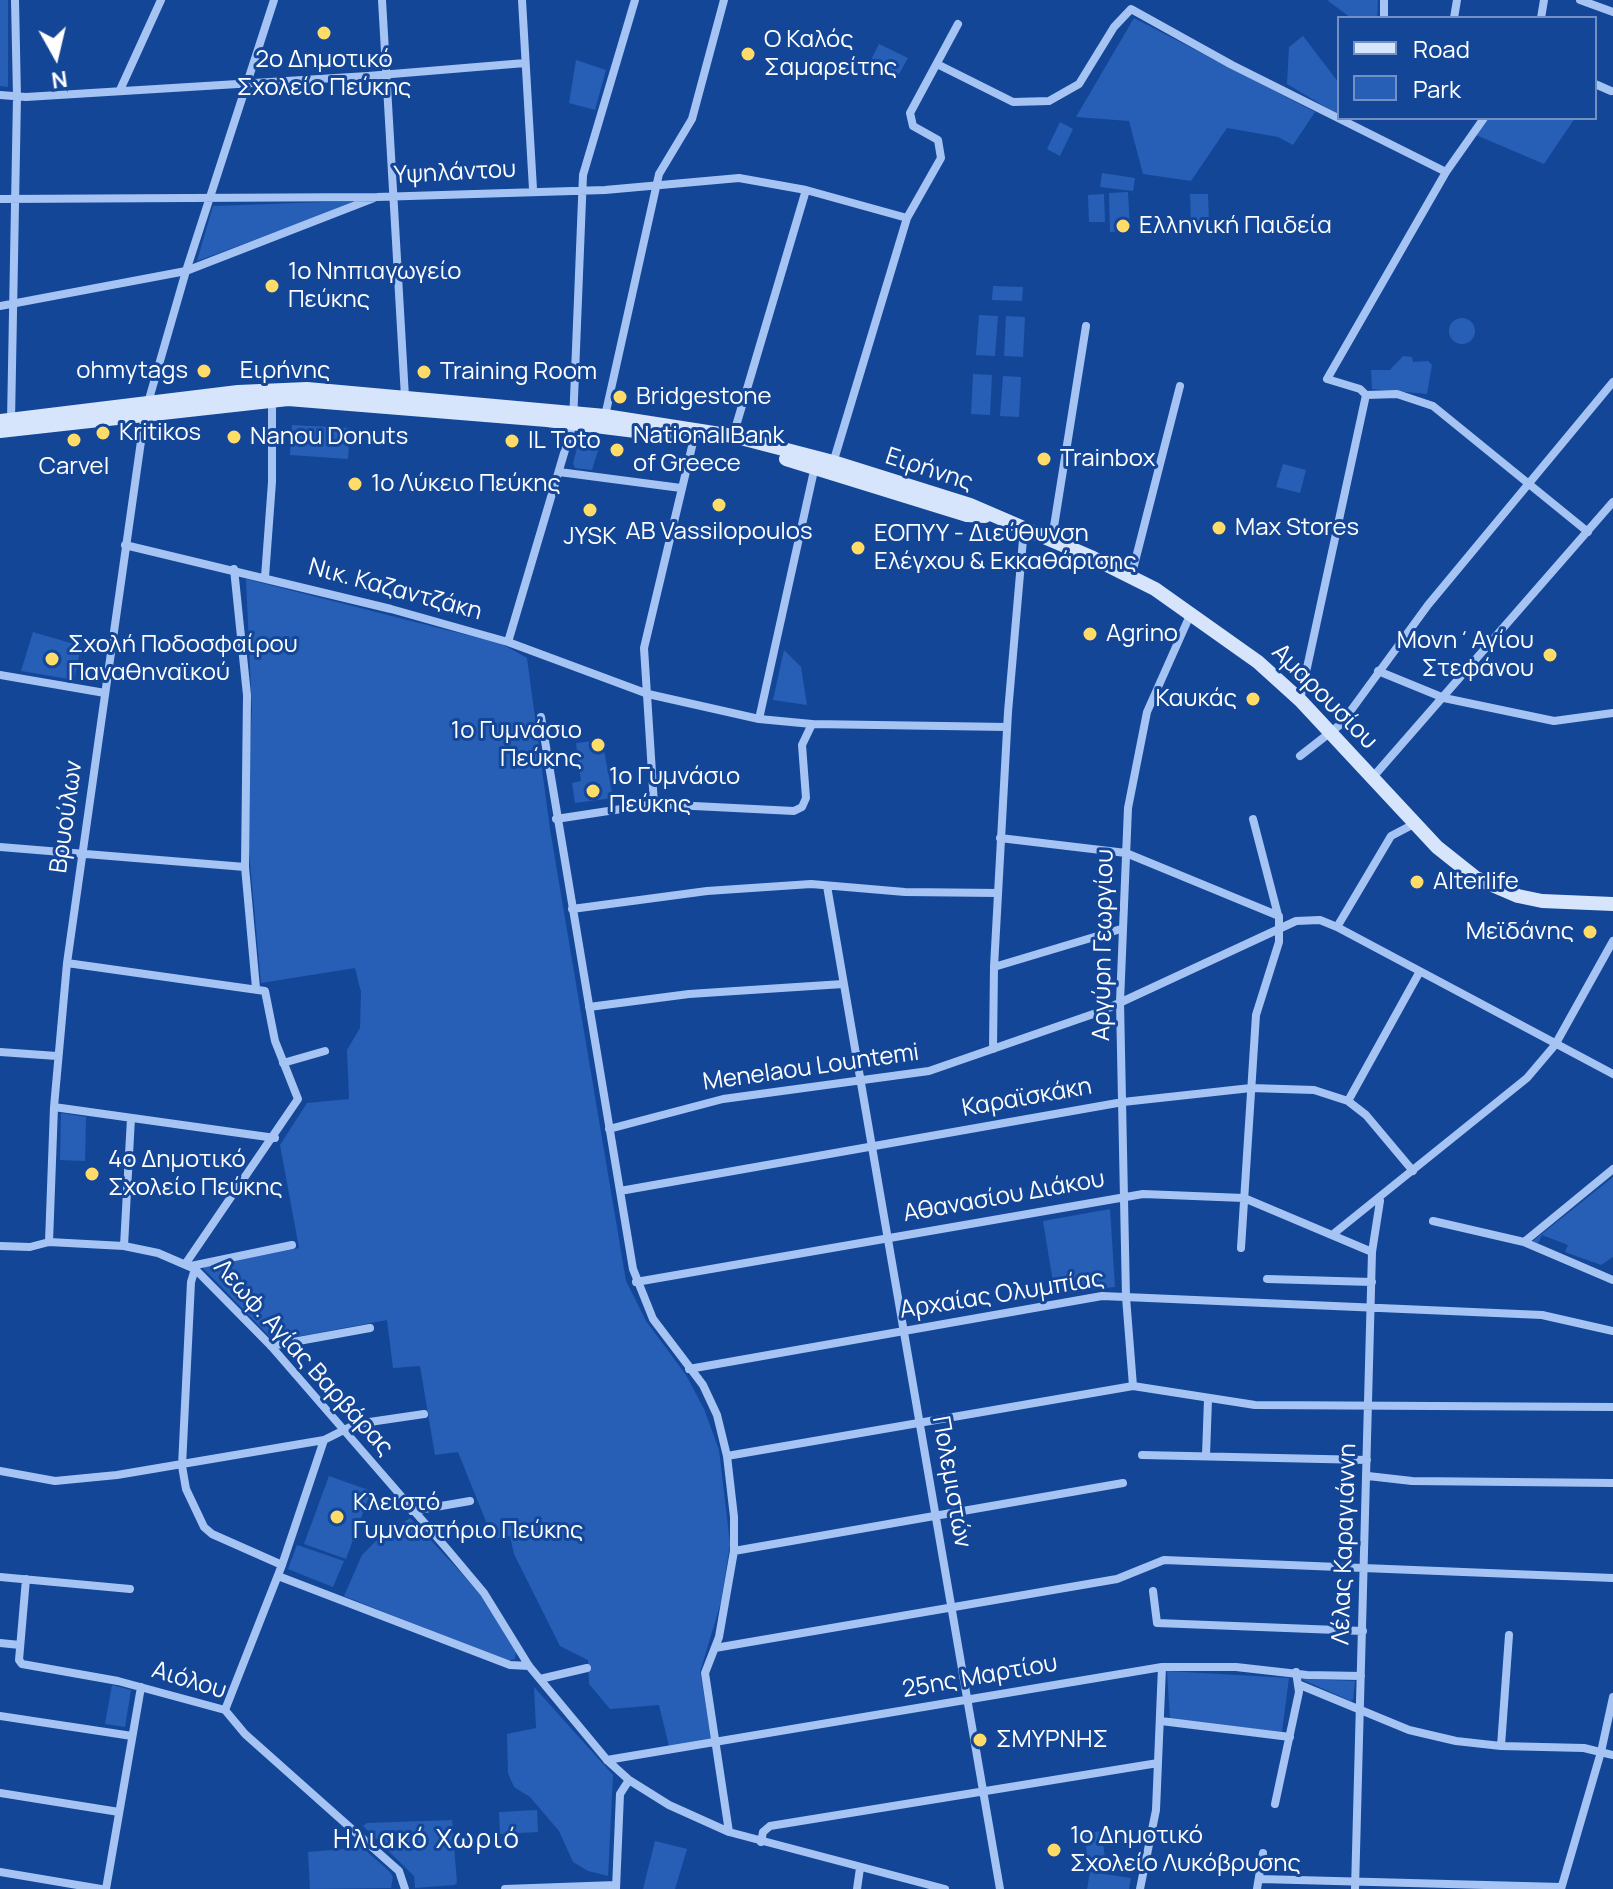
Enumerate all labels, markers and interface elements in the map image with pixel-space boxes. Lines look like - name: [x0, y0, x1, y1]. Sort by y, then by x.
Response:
- north arrow: [16, 16, 96, 96]
- legend: [1337, 16, 1597, 120]
- marker: 2ο Δημοτικό Σχολείο Πεύκης: [315, 24, 333, 42]
- place label: Ο Καλός Σαμαρείτης: [764, 26, 897, 82]
- text: Road: [1413, 32, 1470, 65]
- marker: Ο Καλός Σαμαρείτης: [739, 45, 757, 63]
- place label: 2ο Δημοτικό Σχολείο Πεύκης: [237, 46, 411, 102]
- text: N: [49, 64, 69, 96]
- text: Park: [1413, 72, 1461, 105]
- street label: Υψηλάντου: [393, 155, 517, 191]
- place label: Ελληνική Παιδεία: [1139, 212, 1332, 240]
- marker: Ελληνική Παιδεία: [1114, 217, 1132, 235]
- place label: 1ο Νηπιαγωγείο Πεύκης: [288, 258, 461, 314]
- marker: 1ο Νηπιαγωγείο Πεύκης: [263, 277, 281, 295]
- place label: ohmytags: [76, 357, 188, 385]
- street label: Ειρήνης: [240, 357, 330, 385]
- place label: Training Room: [440, 358, 597, 386]
- marker: ohmytags: [195, 362, 213, 380]
- marker: Training Room: [415, 363, 433, 381]
- place label: Bridgestone: [636, 383, 772, 411]
- marker: Bridgestone: [611, 388, 629, 406]
- place label: Kritikos: [119, 419, 201, 447]
- place label: National Bank of Greece: [633, 422, 784, 478]
- place label: Nanou Donuts: [250, 423, 408, 451]
- marker: Kritikos: [94, 424, 112, 442]
- place label: IL Toto: [528, 427, 601, 455]
- marker: Nanou Donuts: [225, 428, 243, 446]
- marker: Carvel: [65, 431, 83, 449]
- marker: IL Toto: [503, 432, 521, 450]
- marker: National Bank of Greece: [608, 441, 626, 459]
- street label: Ειρήνης: [882, 442, 976, 498]
- place label: Trainbox: [1060, 445, 1155, 473]
- marker: Trainbox: [1035, 450, 1053, 468]
- place label: Carvel: [39, 453, 109, 481]
- place label: 1ο Λύκειο Πεύκης: [371, 470, 561, 498]
- marker: 1ο Λύκειο Πεύκης: [346, 475, 364, 493]
- marker: AB Vassilopoulos: [710, 496, 728, 514]
- marker: JYSK: [581, 501, 599, 519]
- place label: Max Stores: [1235, 514, 1359, 542]
- place label: AB Vassilopoulos: [626, 518, 812, 546]
- marker: Max Stores: [1210, 519, 1228, 537]
- place label: ΕΟΠΥΥ - Διεύθυνση Ελέγχου & Εκκαθάρισης: [874, 520, 1136, 576]
- place label: JYSK: [564, 523, 616, 551]
- marker: ΕΟΠΥΥ - Διεύθυνση Ελέγχου & Εκκαθάρισης: [849, 539, 867, 557]
- street label: Νικ. Καζαντζάκη: [305, 553, 485, 627]
- place label: Agrino: [1106, 620, 1178, 648]
- marker: Agrino: [1081, 625, 1099, 643]
- place label: Μονη΄Αγίου Στεφάνου: [1397, 627, 1534, 683]
- place label: Σχολή Ποδοσφαίρου Παναθηναϊκού: [68, 631, 298, 687]
- street label: Αμαρουσίου: [1265, 638, 1383, 756]
- marker: Μονη΄Αγίου Στεφάνου: [1541, 646, 1559, 664]
- marker: Σχολή Ποδοσφαίρου Παναθηναϊκού: [43, 650, 61, 668]
- place label: Καυκάς: [1156, 685, 1237, 713]
- marker: Καυκάς: [1244, 690, 1262, 708]
- place label: 1o Γυμνάσιο Πεύκης: [451, 717, 582, 773]
- marker: 1o Γυμνάσιο Πεύκης: [589, 736, 607, 754]
- street label: Βρυούλων: [45, 759, 89, 875]
- place label: 1ο Γυμνάσιο Πεύκης: [609, 763, 740, 819]
- marker: 1ο Γυμνάσιο Πεύκης: [584, 782, 602, 800]
- street label: Αργύρη Γεωργίου: [1088, 849, 1120, 1041]
- place label: Alterlife: [1433, 868, 1519, 896]
- marker: Alterlife: [1408, 873, 1426, 891]
- place label: Μεϊδάνης: [1466, 918, 1574, 946]
- marker: Μεϊδάνης: [1581, 923, 1599, 941]
- street label: Menelaou Lountemi: [701, 1039, 921, 1097]
- street label: Καραϊσκάκη: [960, 1072, 1094, 1124]
- place label: 4o Δημοτικό Σχολείο Πεύκης: [108, 1146, 283, 1202]
- marker: 4o Δημοτικό Σχολείο Πεύκης: [83, 1165, 101, 1183]
- street label: Αθανασίου Διάκου: [901, 1165, 1107, 1229]
- street label: Λεωφ. Αγίας Βαρβάρας: [207, 1254, 399, 1462]
- street label: Αρχαίας Ολυμπίας: [898, 1265, 1106, 1325]
- street label: Πολεμιστών: [925, 1414, 977, 1550]
- street label: Λέλας Καραγιάννη: [1327, 1443, 1363, 1645]
- place label: Κλειστό Γυμναστήριο Πεύκης: [353, 1489, 583, 1545]
- marker: Κλειστό Γυμναστήριο Πεύκης: [328, 1508, 346, 1526]
- street label: 25ης Μαρτίου: [900, 1649, 1060, 1705]
- street label: Αιόλου: [148, 1656, 230, 1706]
- place label: ΣΜΥΡΝΗΣ: [996, 1726, 1108, 1754]
- marker: ΣΜΥΡΝΗΣ: [971, 1731, 989, 1749]
- place label: 1ο Δημοτικό Σχολείο Λυκόβρυσης: [1070, 1822, 1301, 1878]
- district label: Ηλιακό Χωριό: [333, 1825, 521, 1857]
- marker: 1ο Δημοτικό Σχολείο Λυκόβρυσης: [1045, 1841, 1063, 1859]

